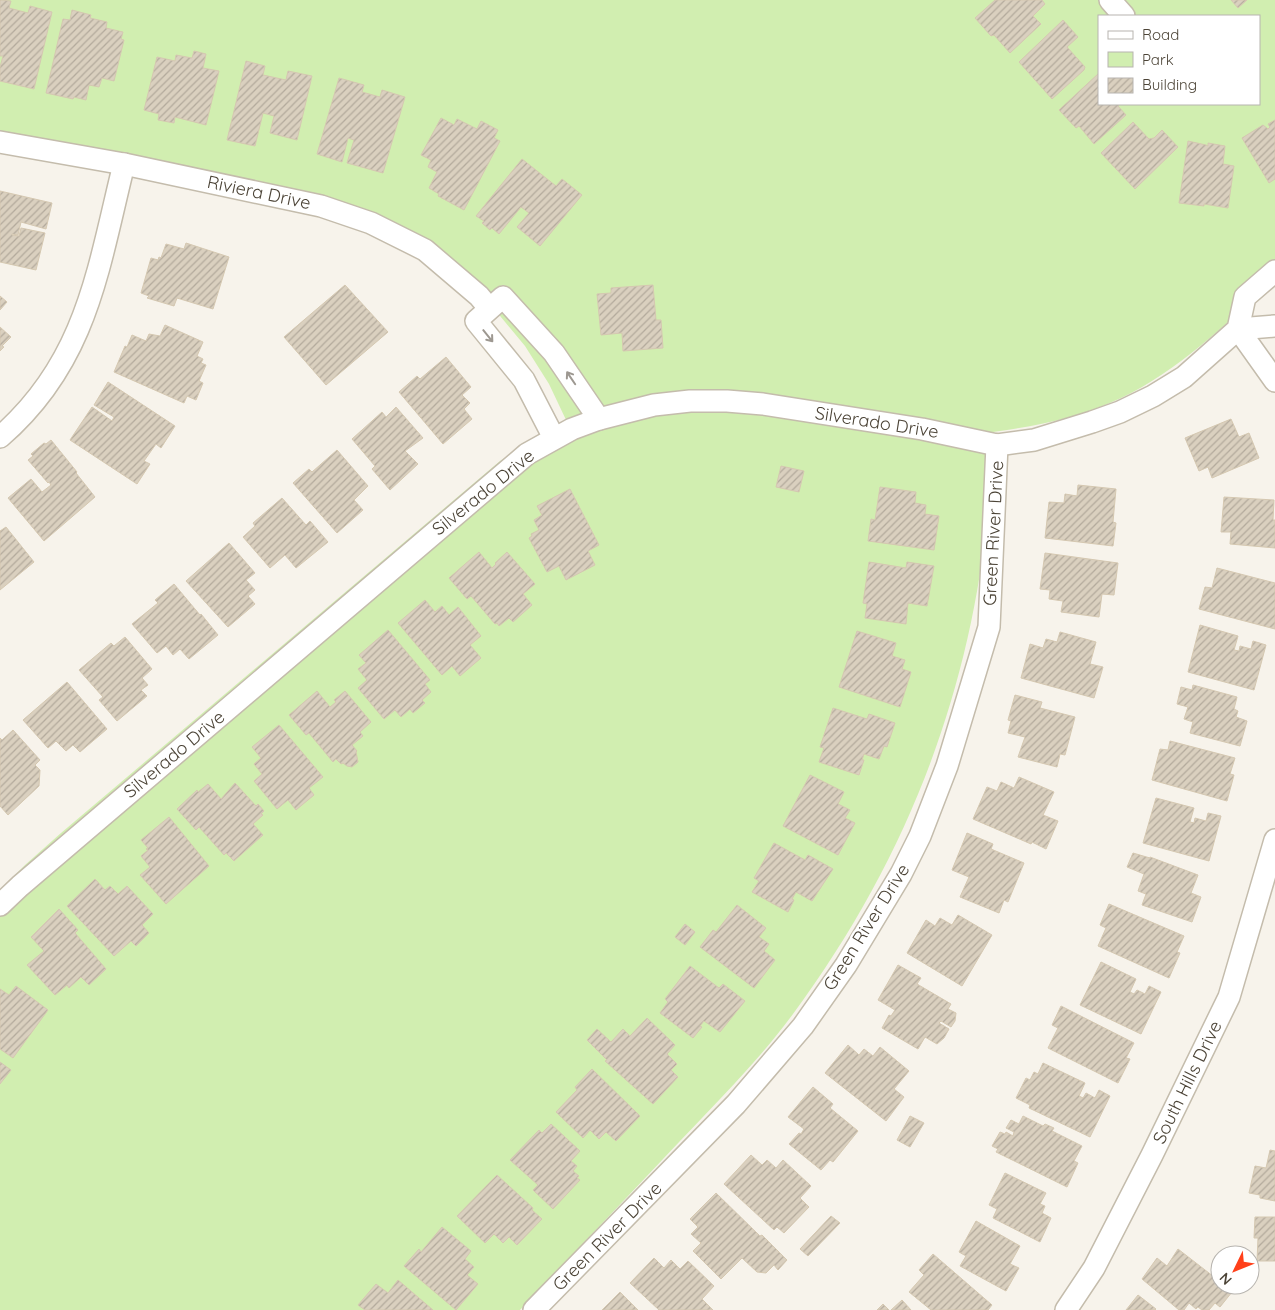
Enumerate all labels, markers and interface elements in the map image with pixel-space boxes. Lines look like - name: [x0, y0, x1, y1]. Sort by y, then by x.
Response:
- legend: [1098, 15, 1260, 105]
- text: Road: [1142, 25, 1179, 44]
- text: Park: [1142, 50, 1174, 69]
- text: Building: [1142, 75, 1197, 94]
- street label: Riviera Drive: [205, 170, 313, 214]
- one-way arrow: [483, 329, 494, 342]
- one-way arrow: [566, 372, 576, 386]
- street label: Silverado Drive: [814, 401, 940, 443]
- street label: Silverado Drive: [427, 444, 539, 540]
- street label: Green River Drive: [978, 460, 1008, 606]
- street label: Silverado Drive: [119, 705, 229, 803]
- street label: Green River Drive: [818, 859, 914, 995]
- street label: South Hills Drive: [1147, 1017, 1227, 1147]
- street label: Green River Drive: [547, 1176, 667, 1296]
- north arrow: [1210, 1245, 1260, 1295]
- text: N: [1215, 1269, 1236, 1289]

